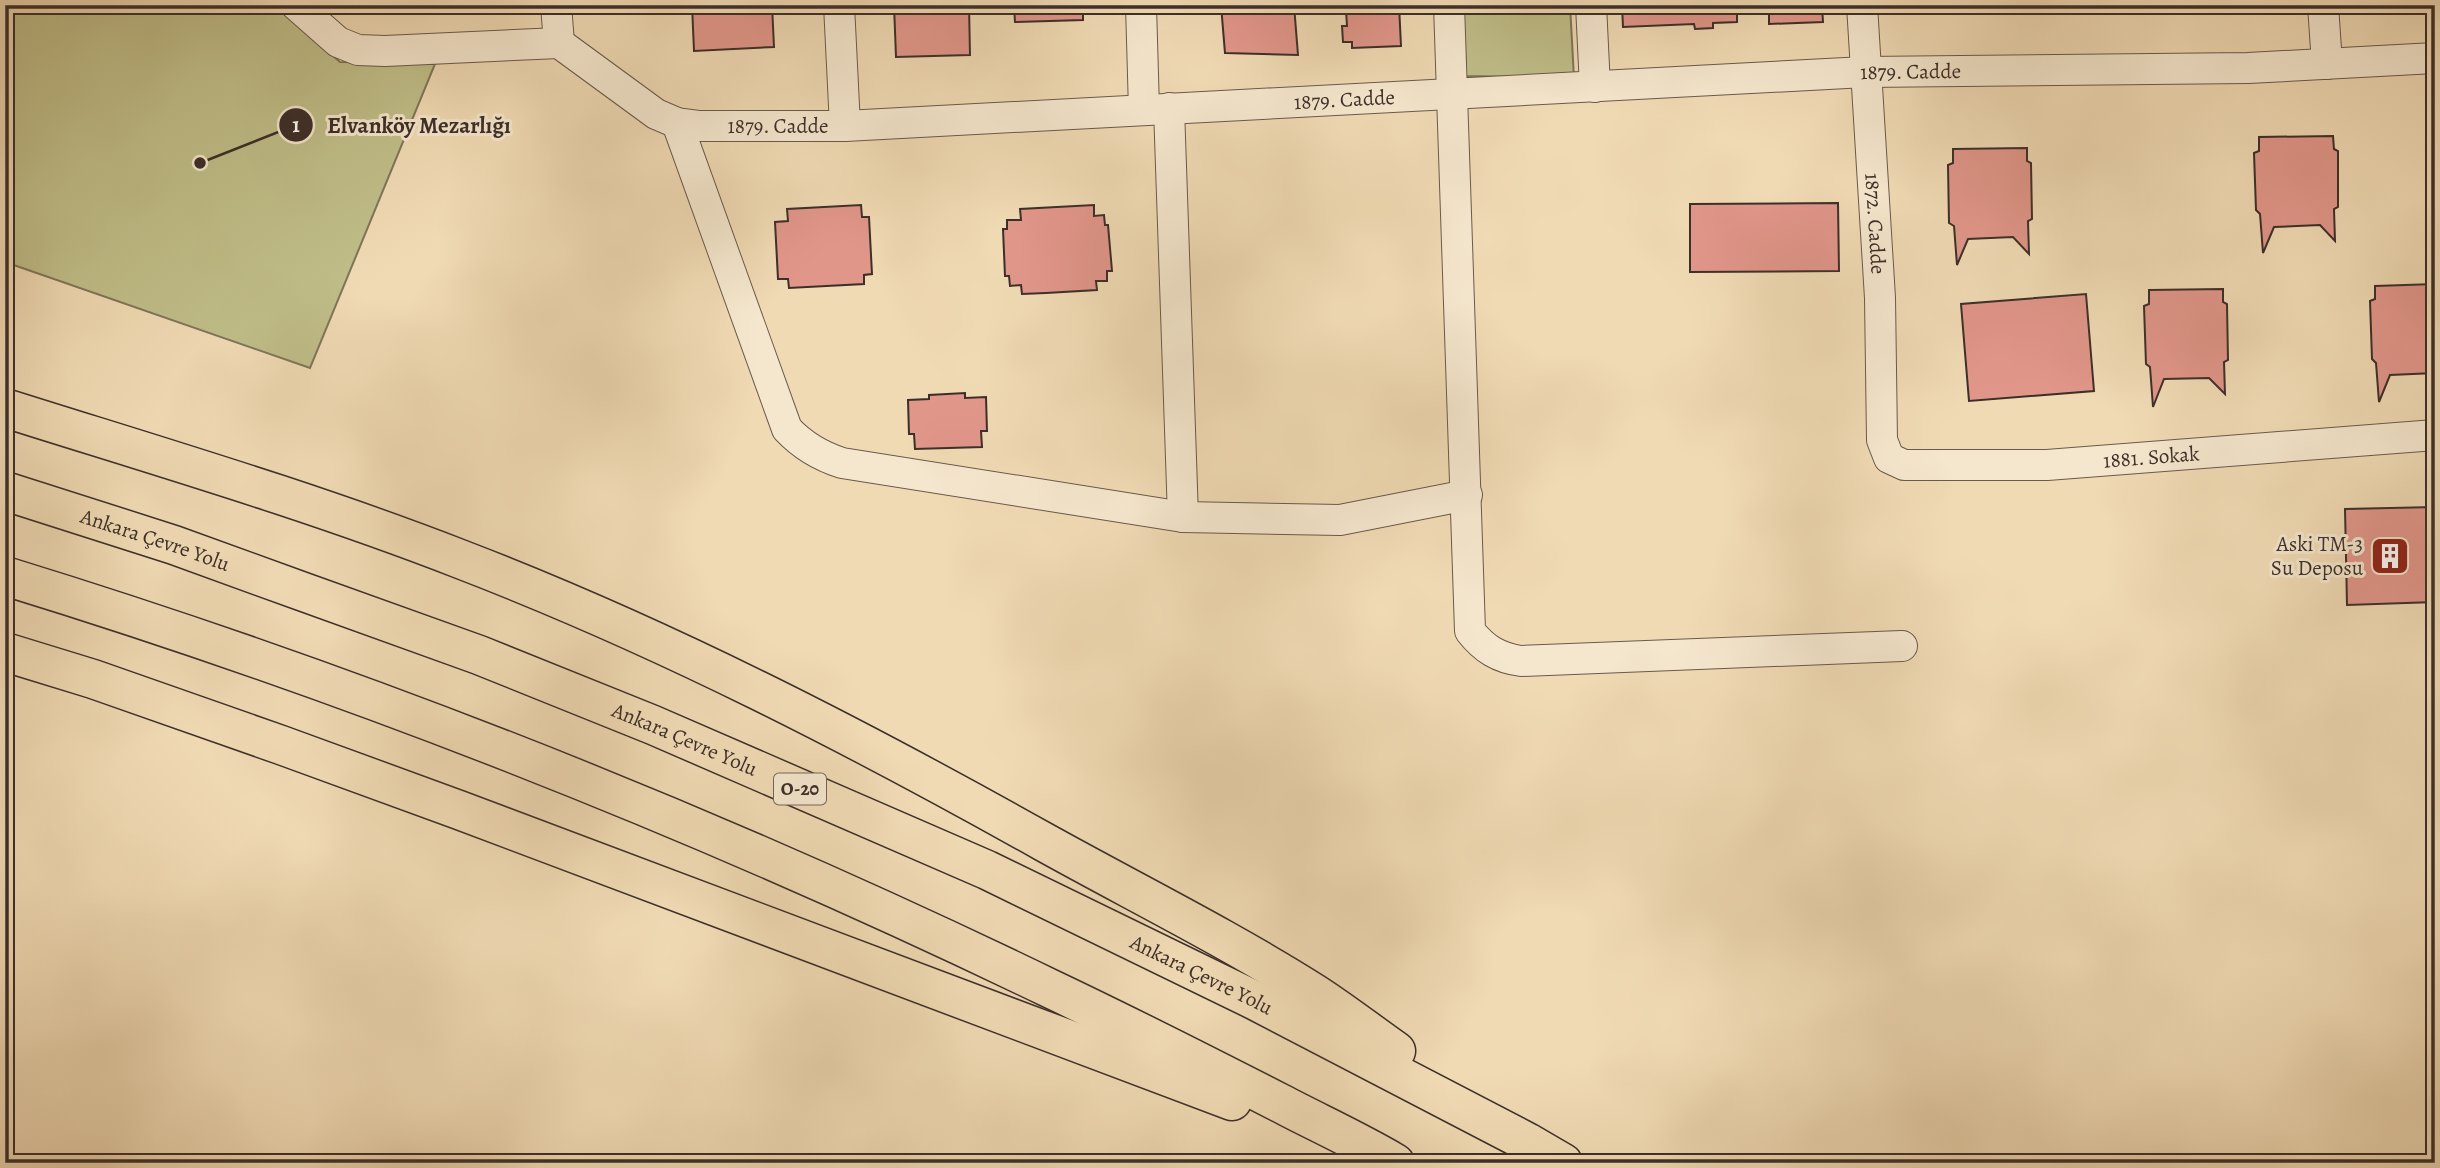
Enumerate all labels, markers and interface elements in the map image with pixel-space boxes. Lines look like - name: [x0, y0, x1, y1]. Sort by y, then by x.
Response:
- street label: 1879. Cadde: [1859, 57, 1961, 86]
- street label: 1879. Cadde: [1293, 83, 1395, 116]
- callout: Elvanköy Mezarlığı: [279, 103, 525, 147]
- text: Elvanköy Mezarlığı: [327, 110, 511, 141]
- text: 1: [292, 111, 300, 139]
- street label: 1879. Cadde: [728, 112, 828, 140]
- street label: 1872. Cadde: [1858, 172, 1893, 275]
- street label: 1881. Sokak: [2102, 439, 2201, 475]
- street label: Ankara Çevre Yolu: [76, 502, 234, 578]
- place label: Aski TM-3 Su Deposu: [2271, 530, 2364, 582]
- building icon: Aski TM-3 Su Deposu: [2369, 535, 2411, 577]
- street label: Ankara Çevre Yolu: [607, 696, 762, 783]
- road number: O-20: [774, 774, 826, 804]
- street label: Ankara Çevre Yolu: [1125, 927, 1278, 1022]

